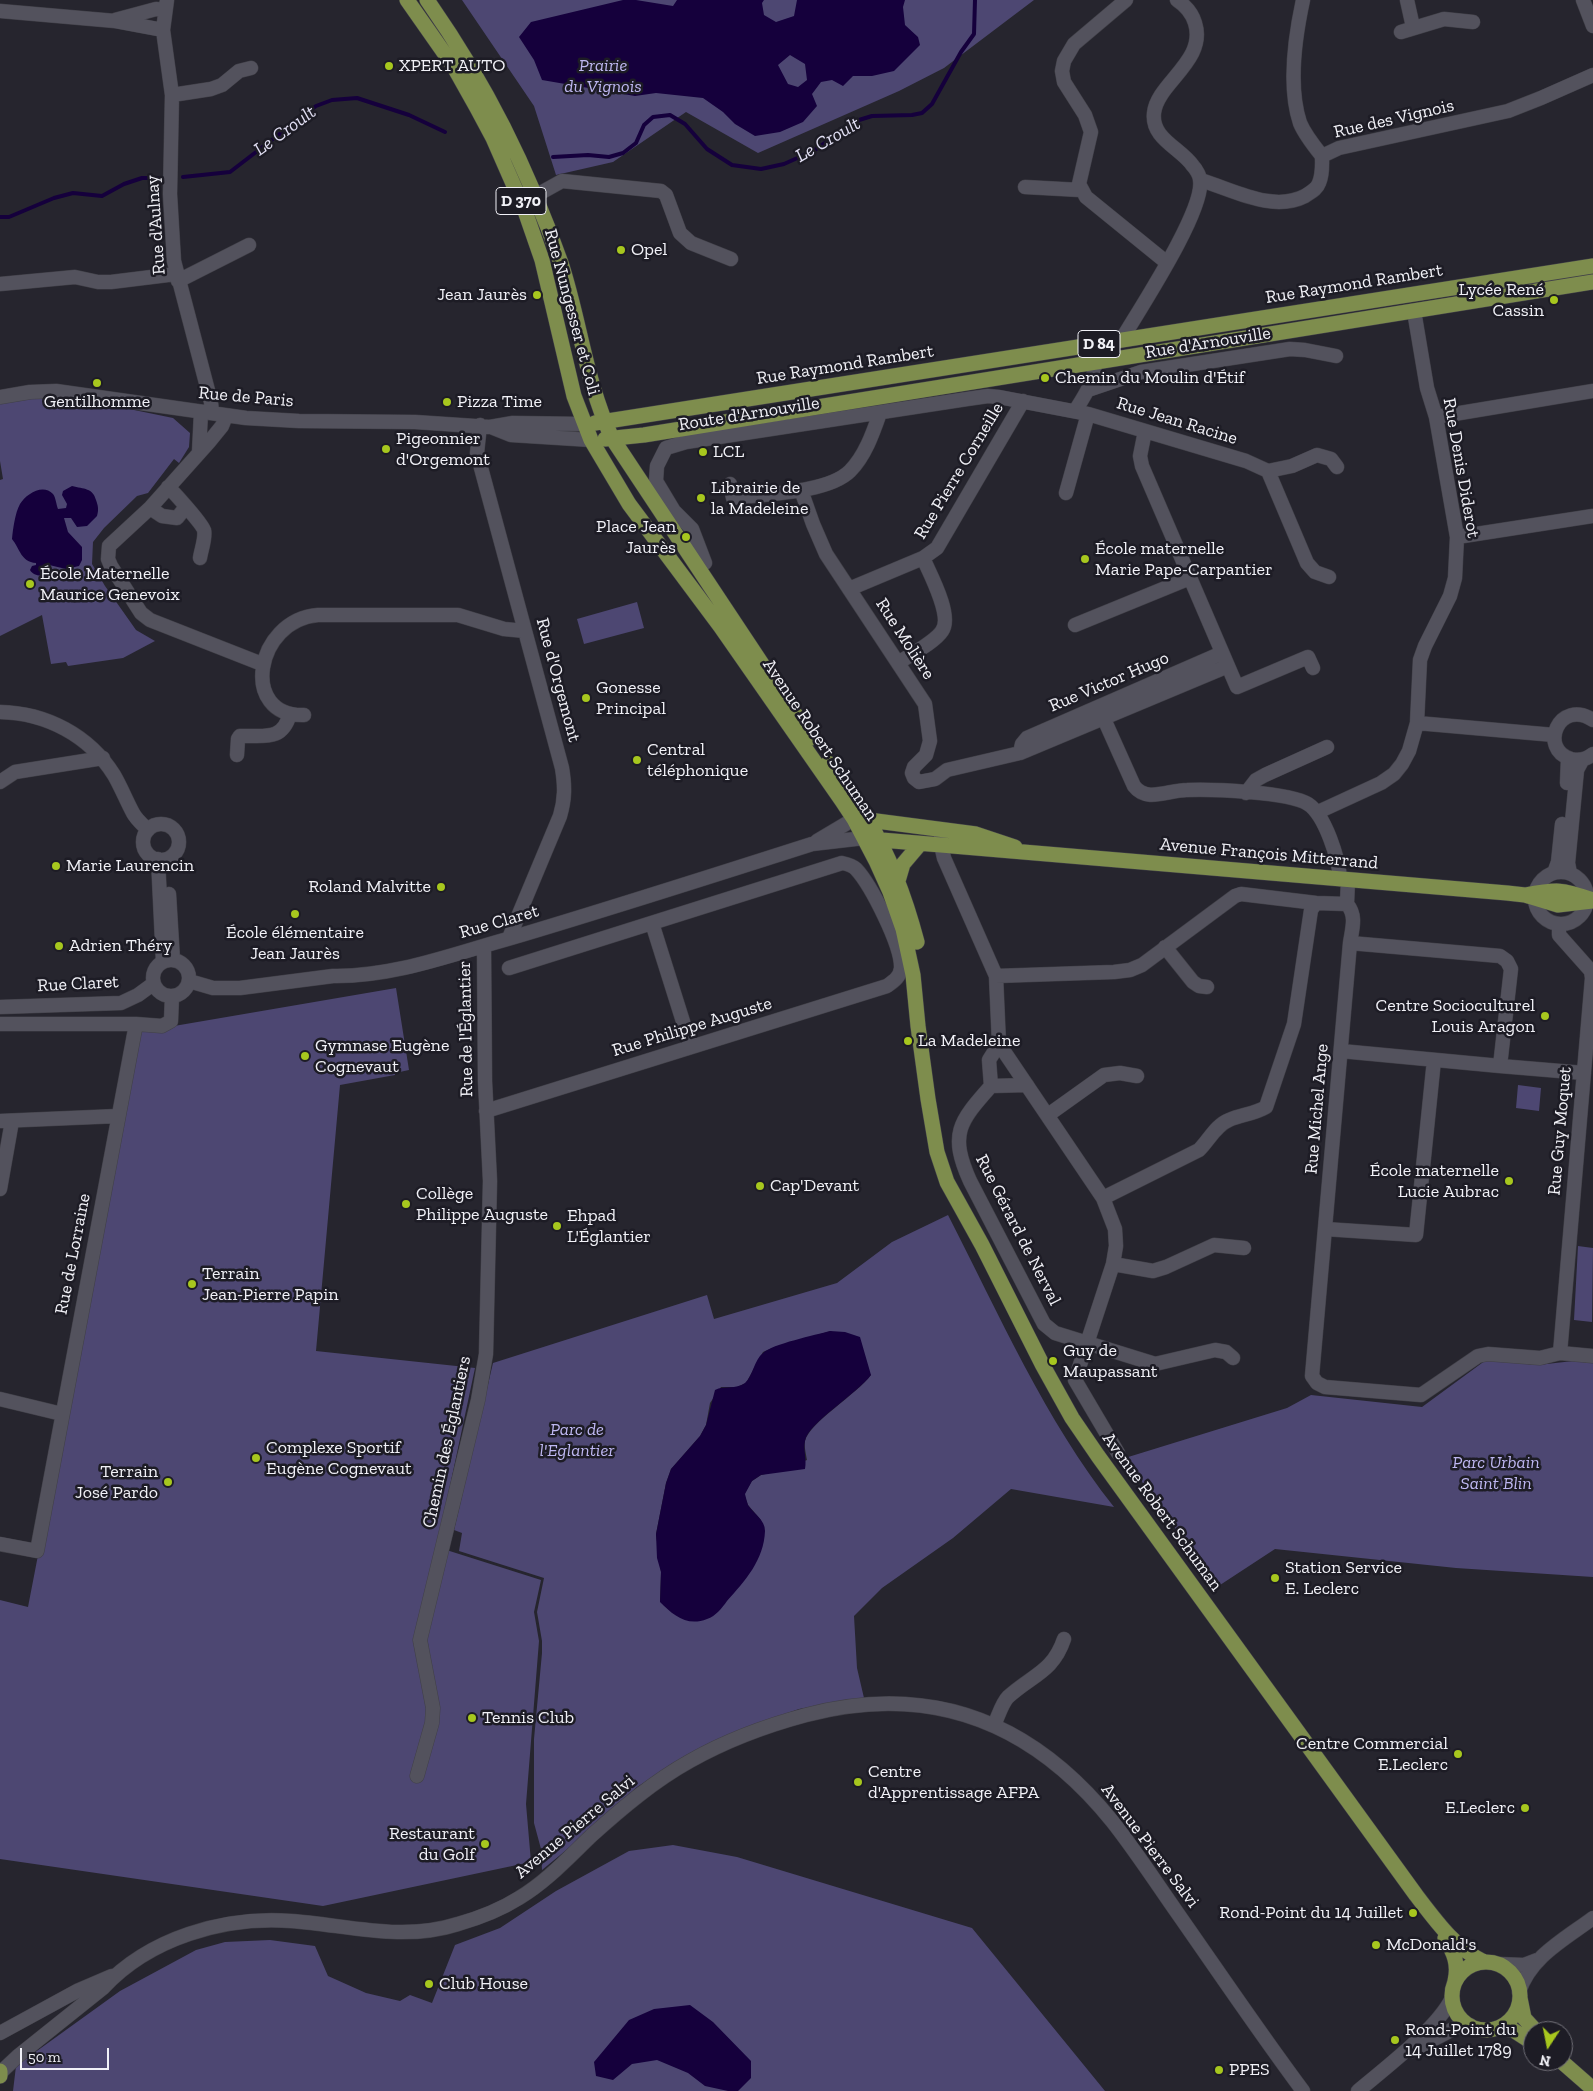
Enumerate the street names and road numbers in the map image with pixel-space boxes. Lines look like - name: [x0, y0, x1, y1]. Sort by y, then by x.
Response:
- street label: Rue des Vignois: [1332, 95, 1456, 143]
- street label: Rue d'Aulnay: [142, 174, 170, 276]
- road number: D 370: [496, 188, 546, 215]
- street label: Rue Nungesser et Coli: [539, 227, 605, 397]
- street label: Rue Raymond Rambert: [1264, 259, 1444, 309]
- street label: Rue d'Arnouville: [1144, 322, 1272, 364]
- road number: D 84: [1078, 330, 1120, 358]
- street label: Rue Raymond Rambert: [755, 340, 935, 390]
- street label: Rue de Paris: [197, 382, 295, 412]
- street label: Route d'Arnouville: [677, 392, 821, 436]
- street label: Rue Jean Racine: [1114, 392, 1240, 450]
- street label: Rue Denis Diderot: [1438, 396, 1484, 540]
- street label: Rue Pierre Corneille: [910, 399, 1008, 543]
- street label: Rue Molière: [871, 594, 939, 684]
- street label: Rue d'Orgemont: [531, 616, 585, 744]
- street label: Rue Victor Hugo: [1046, 647, 1172, 717]
- street label: Avenue Robert Schuman: [758, 655, 882, 825]
- street label: Avenue François Mitterrand: [1159, 834, 1379, 874]
- street label: Rue Claret: [457, 900, 541, 944]
- street label: Rue de l'Églantier: [454, 961, 478, 1097]
- street label: Rue Claret: [37, 971, 119, 997]
- street label: Rue Philippe Auguste: [610, 992, 774, 1062]
- street label: Rue Michel Ange: [1301, 1043, 1333, 1175]
- street label: Rue Guy Moquet: [1544, 1066, 1576, 1196]
- street label: Rue Gérard de Nerval: [971, 1151, 1065, 1309]
- street label: Rue de Lorraine: [51, 1192, 95, 1316]
- street label: Chemin des Églantiers: [418, 1354, 476, 1530]
- street label: Avenue Robert Schuman: [1097, 1429, 1227, 1595]
- street label: Avenue Pierre Salvi: [511, 1771, 639, 1883]
- street label: Avenue Pierre Salvi: [1096, 1780, 1204, 1912]

